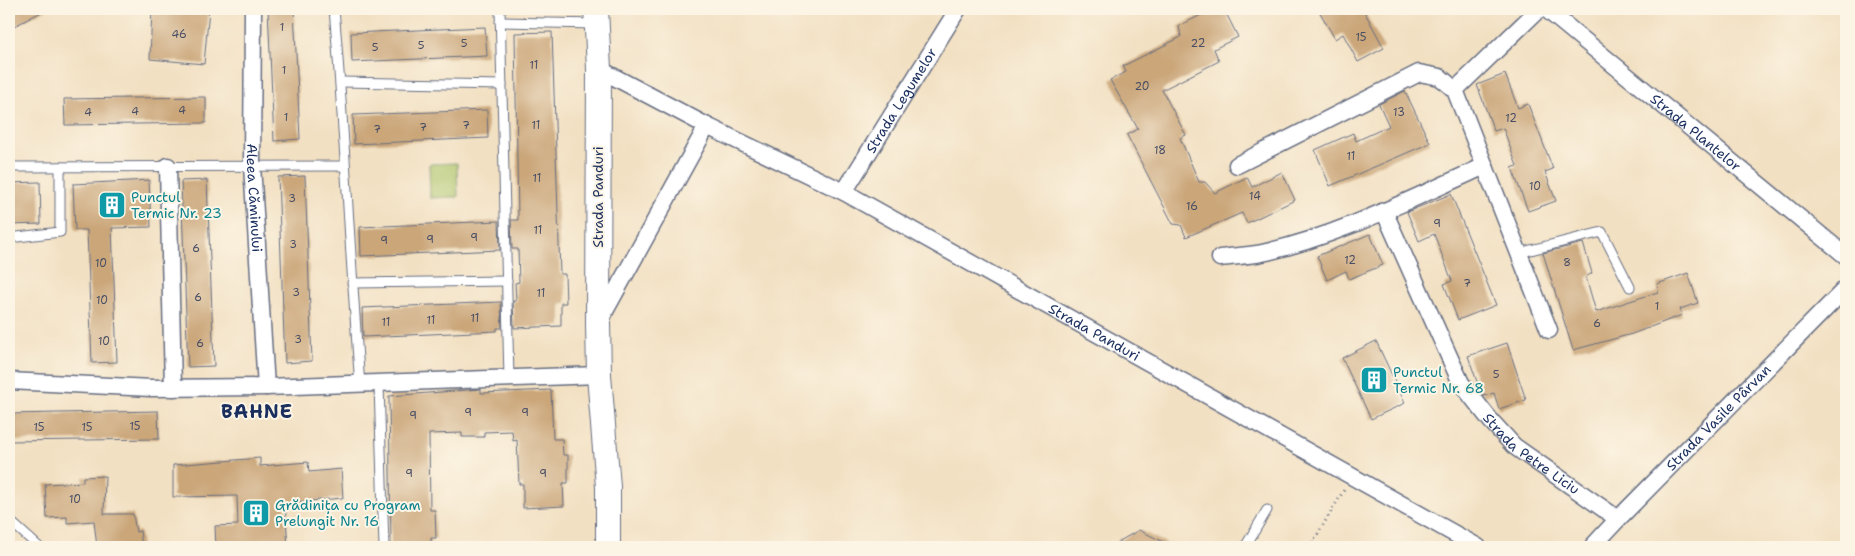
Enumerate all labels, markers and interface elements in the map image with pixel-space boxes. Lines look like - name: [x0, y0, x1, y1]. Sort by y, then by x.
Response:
- house number: 1: [280, 20, 284, 35]
- house number: 46: [171, 27, 187, 42]
- house number: 15: [1355, 30, 1367, 45]
- house number: 5: [461, 36, 468, 51]
- house number: 22: [1191, 36, 1205, 51]
- house number: 5: [418, 38, 425, 53]
- house number: 5: [372, 40, 379, 55]
- street label: Strada Legumelor: [862, 44, 941, 156]
- house number: 11: [530, 58, 538, 73]
- house number: 1: [282, 63, 286, 78]
- house number: 20: [1134, 79, 1150, 94]
- street label: Strada Plantelor: [1647, 90, 1745, 175]
- house number: 4: [178, 103, 186, 118]
- house number: 4: [131, 104, 139, 119]
- house number: 4: [84, 105, 92, 120]
- house number: 13: [1393, 105, 1405, 120]
- house number: 1: [284, 110, 288, 125]
- house number: 12: [1505, 111, 1517, 126]
- house number: 7: [462, 118, 470, 133]
- house number: 11: [532, 118, 540, 133]
- house number: 7: [419, 120, 427, 135]
- house number: 7: [373, 122, 381, 137]
- house number: 18: [1154, 143, 1166, 158]
- street label: Aleea Căminului: [243, 144, 266, 253]
- street label: Strada Panduri: [589, 146, 607, 248]
- house number: 11: [1347, 149, 1355, 164]
- house number: 11: [533, 171, 541, 186]
- house number: 10: [1529, 179, 1541, 194]
- place label: Punctul Termic Nr. 23: [131, 188, 222, 222]
- house number: 14: [1249, 189, 1261, 204]
- building icon: Punctul Termic Nr. 23: [97, 190, 127, 220]
- house number: 3: [288, 191, 296, 206]
- house number: 16: [1186, 199, 1198, 214]
- house number: 9: [1433, 216, 1441, 231]
- house number: 11: [534, 223, 542, 238]
- house number: 9: [470, 230, 478, 245]
- house number: 9: [426, 232, 434, 247]
- house number: 9: [380, 233, 388, 248]
- house number: 3: [289, 237, 297, 252]
- house number: 6: [192, 241, 200, 256]
- house number: 12: [1344, 253, 1356, 268]
- house number: 8: [1563, 255, 1571, 270]
- house number: 10: [95, 256, 107, 271]
- house number: 7: [1463, 276, 1471, 291]
- house number: 3: [292, 285, 300, 300]
- house number: 11: [537, 286, 545, 301]
- house number: 6: [194, 290, 202, 305]
- house number: 10: [96, 293, 108, 308]
- street label: Strada Panduri: [1045, 299, 1143, 365]
- house number: 1: [1655, 299, 1659, 314]
- house number: 11: [471, 311, 479, 326]
- house number: 11: [427, 313, 435, 328]
- house number: 11: [382, 315, 390, 330]
- house number: 6: [1593, 316, 1601, 331]
- house number: 3: [294, 332, 302, 347]
- house number: 10: [98, 334, 110, 349]
- house number: 6: [196, 336, 204, 351]
- street label: Strada Vasile Pârvan: [1662, 360, 1775, 474]
- place label: Punctul Termic Nr. 68: [1393, 363, 1484, 397]
- building icon: Punctul Termic Nr. 68: [1359, 365, 1389, 395]
- house number: 5: [1493, 367, 1500, 382]
- district label: BAHNE: [221, 399, 293, 424]
- house number: 9: [464, 405, 472, 420]
- house number: 9: [521, 405, 529, 420]
- house number: 9: [409, 408, 417, 423]
- street label: Strada Petre Liciu: [1479, 409, 1583, 498]
- house number: 15: [129, 419, 141, 434]
- house number: 15: [33, 420, 45, 435]
- house number: 15: [81, 420, 93, 435]
- house number: 9: [405, 466, 413, 481]
- house number: 9: [539, 466, 547, 481]
- house number: 10: [69, 492, 81, 507]
- place label: Grădinița cu Program Prelungit Nr. 16: [275, 496, 420, 530]
- building icon: Grădinița cu Program Prelungit Nr. 16: [241, 498, 271, 528]

